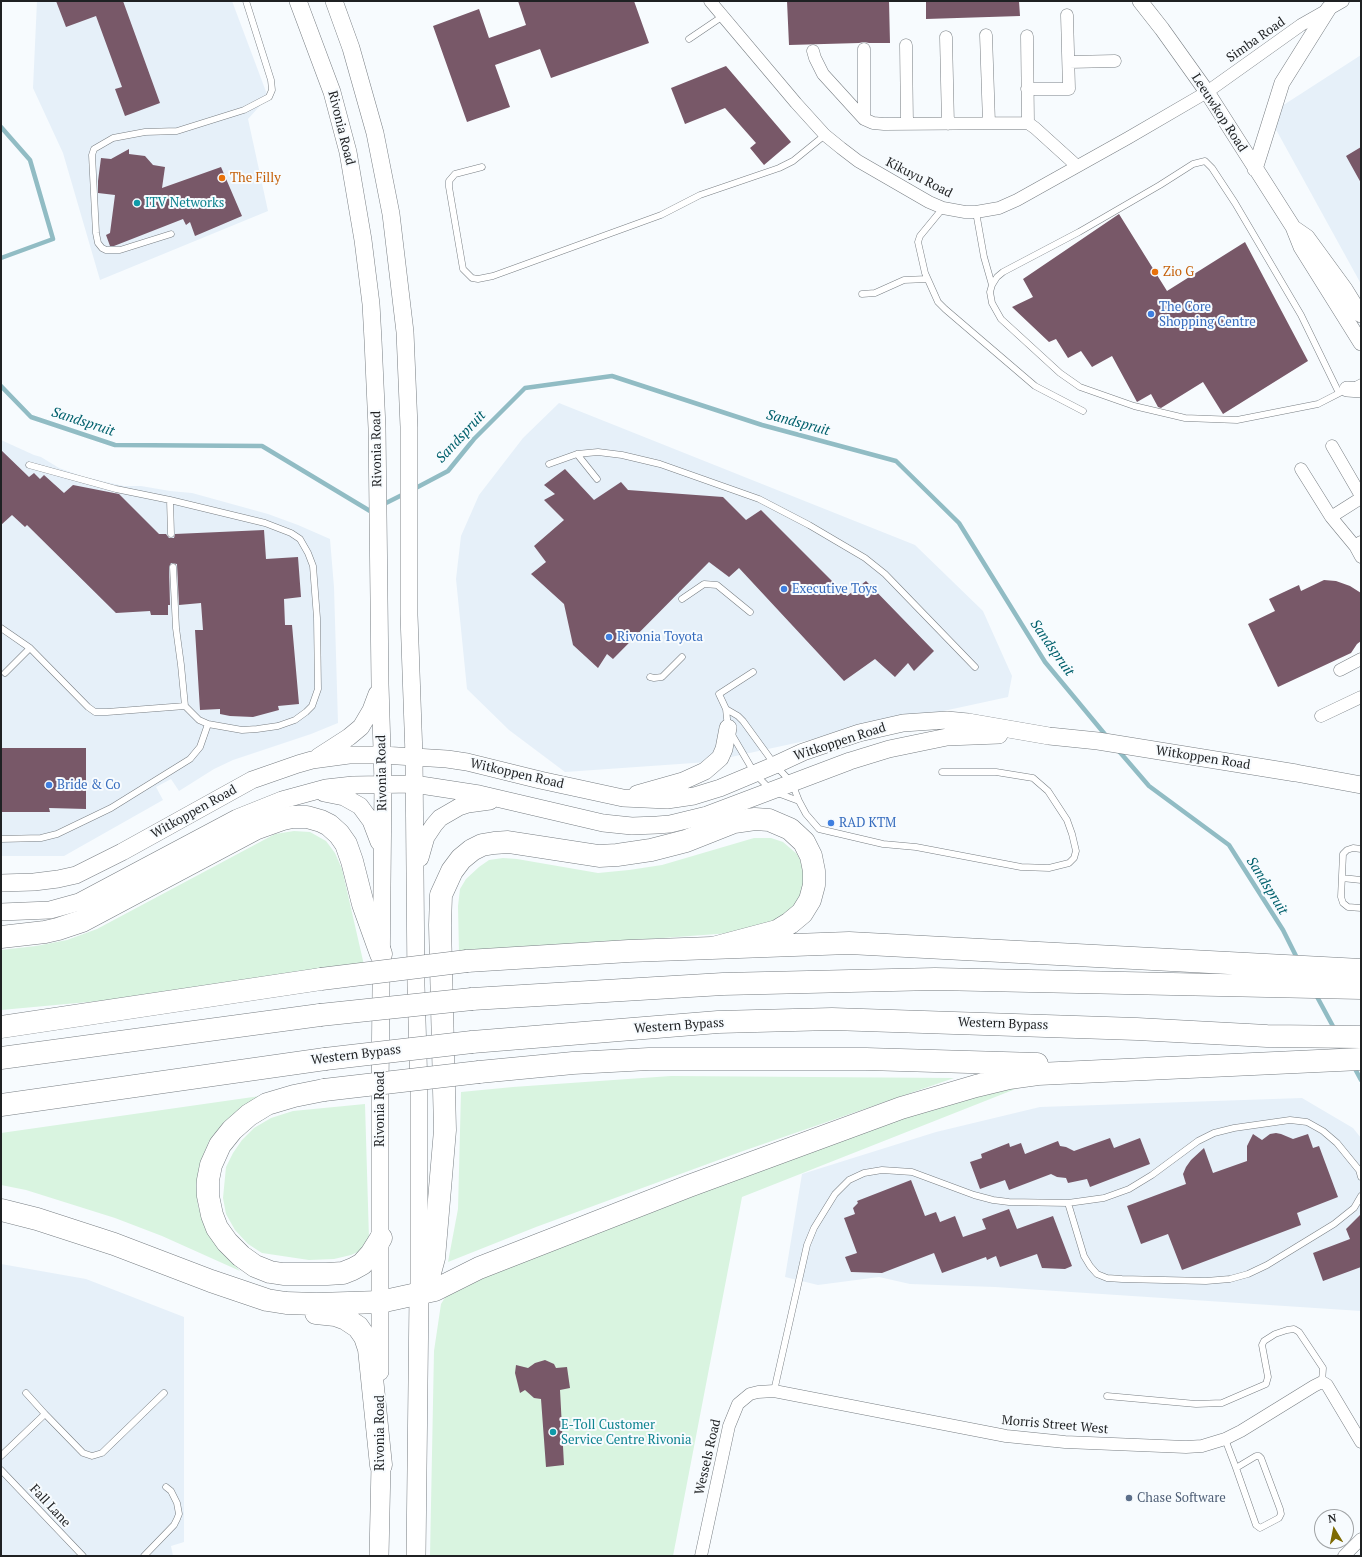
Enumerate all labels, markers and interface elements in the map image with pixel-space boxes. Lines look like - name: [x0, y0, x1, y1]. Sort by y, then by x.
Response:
- street label: Simba Road: [1224, 14, 1288, 66]
- street label: Leeuwkop Road: [1188, 71, 1250, 155]
- street label: Rivonia Road: [324, 89, 358, 167]
- street label: Kikuyu Road: [883, 155, 955, 201]
- place label: The Filly: [230, 170, 281, 186]
- marker: The Filly: [217, 173, 227, 183]
- place label: ITV Networks: [145, 195, 224, 211]
- marker: ITV Networks: [132, 198, 142, 208]
- place label: Zio G: [1163, 264, 1194, 280]
- marker: Zio G: [1150, 267, 1160, 277]
- place label: The Core Shopping Centre: [1159, 299, 1256, 330]
- marker: The Core Shopping Centre: [1146, 309, 1156, 319]
- water label: Sandspruit: [49, 404, 117, 440]
- water label: Sandspruit: [764, 406, 832, 440]
- water label: Sandspruit: [433, 407, 489, 467]
- street label: Rivonia Road: [369, 411, 385, 487]
- place label: Executive Toys: [792, 581, 877, 597]
- marker: Executive Toys: [779, 584, 789, 594]
- water label: Sandspruit: [1026, 617, 1078, 679]
- place label: Rivonia Toyota: [617, 629, 703, 645]
- marker: Rivonia Toyota: [604, 632, 614, 642]
- street label: Witkoppen Road: [792, 720, 888, 764]
- street label: Rivonia Road: [374, 735, 390, 811]
- street label: Witkoppen Road: [1154, 743, 1252, 773]
- street label: Witkoppen Road: [469, 756, 565, 792]
- place label: Bride & Co: [57, 777, 121, 793]
- marker: Bride & Co: [44, 780, 54, 790]
- street label: Witkoppen Road: [148, 782, 240, 842]
- place label: RAD KTM: [839, 815, 896, 831]
- marker: RAD KTM: [826, 818, 836, 828]
- water label: Sandspruit: [1243, 854, 1291, 918]
- street label: Western Bypass: [633, 1015, 725, 1037]
- street label: Western Bypass: [958, 1015, 1048, 1033]
- street label: Western Bypass: [310, 1042, 402, 1068]
- street label: Rivonia Road: [372, 1071, 388, 1147]
- street label: Rivonia Road: [372, 1395, 388, 1471]
- street label: Morris Street West: [1001, 1413, 1109, 1437]
- place label: E-Toll Customer Service Centre Rivonia: [561, 1417, 692, 1448]
- street label: Wessels Road: [692, 1418, 724, 1496]
- marker: E-Toll Customer Service Centre Rivonia: [548, 1427, 558, 1437]
- street label: Fall Lane: [26, 1481, 74, 1531]
- place label: Chase Software: [1137, 1490, 1226, 1506]
- marker: Chase Software: [1124, 1493, 1134, 1503]
- north arrow: [1314, 1509, 1354, 1549]
- text: N: [1327, 1511, 1337, 1526]

